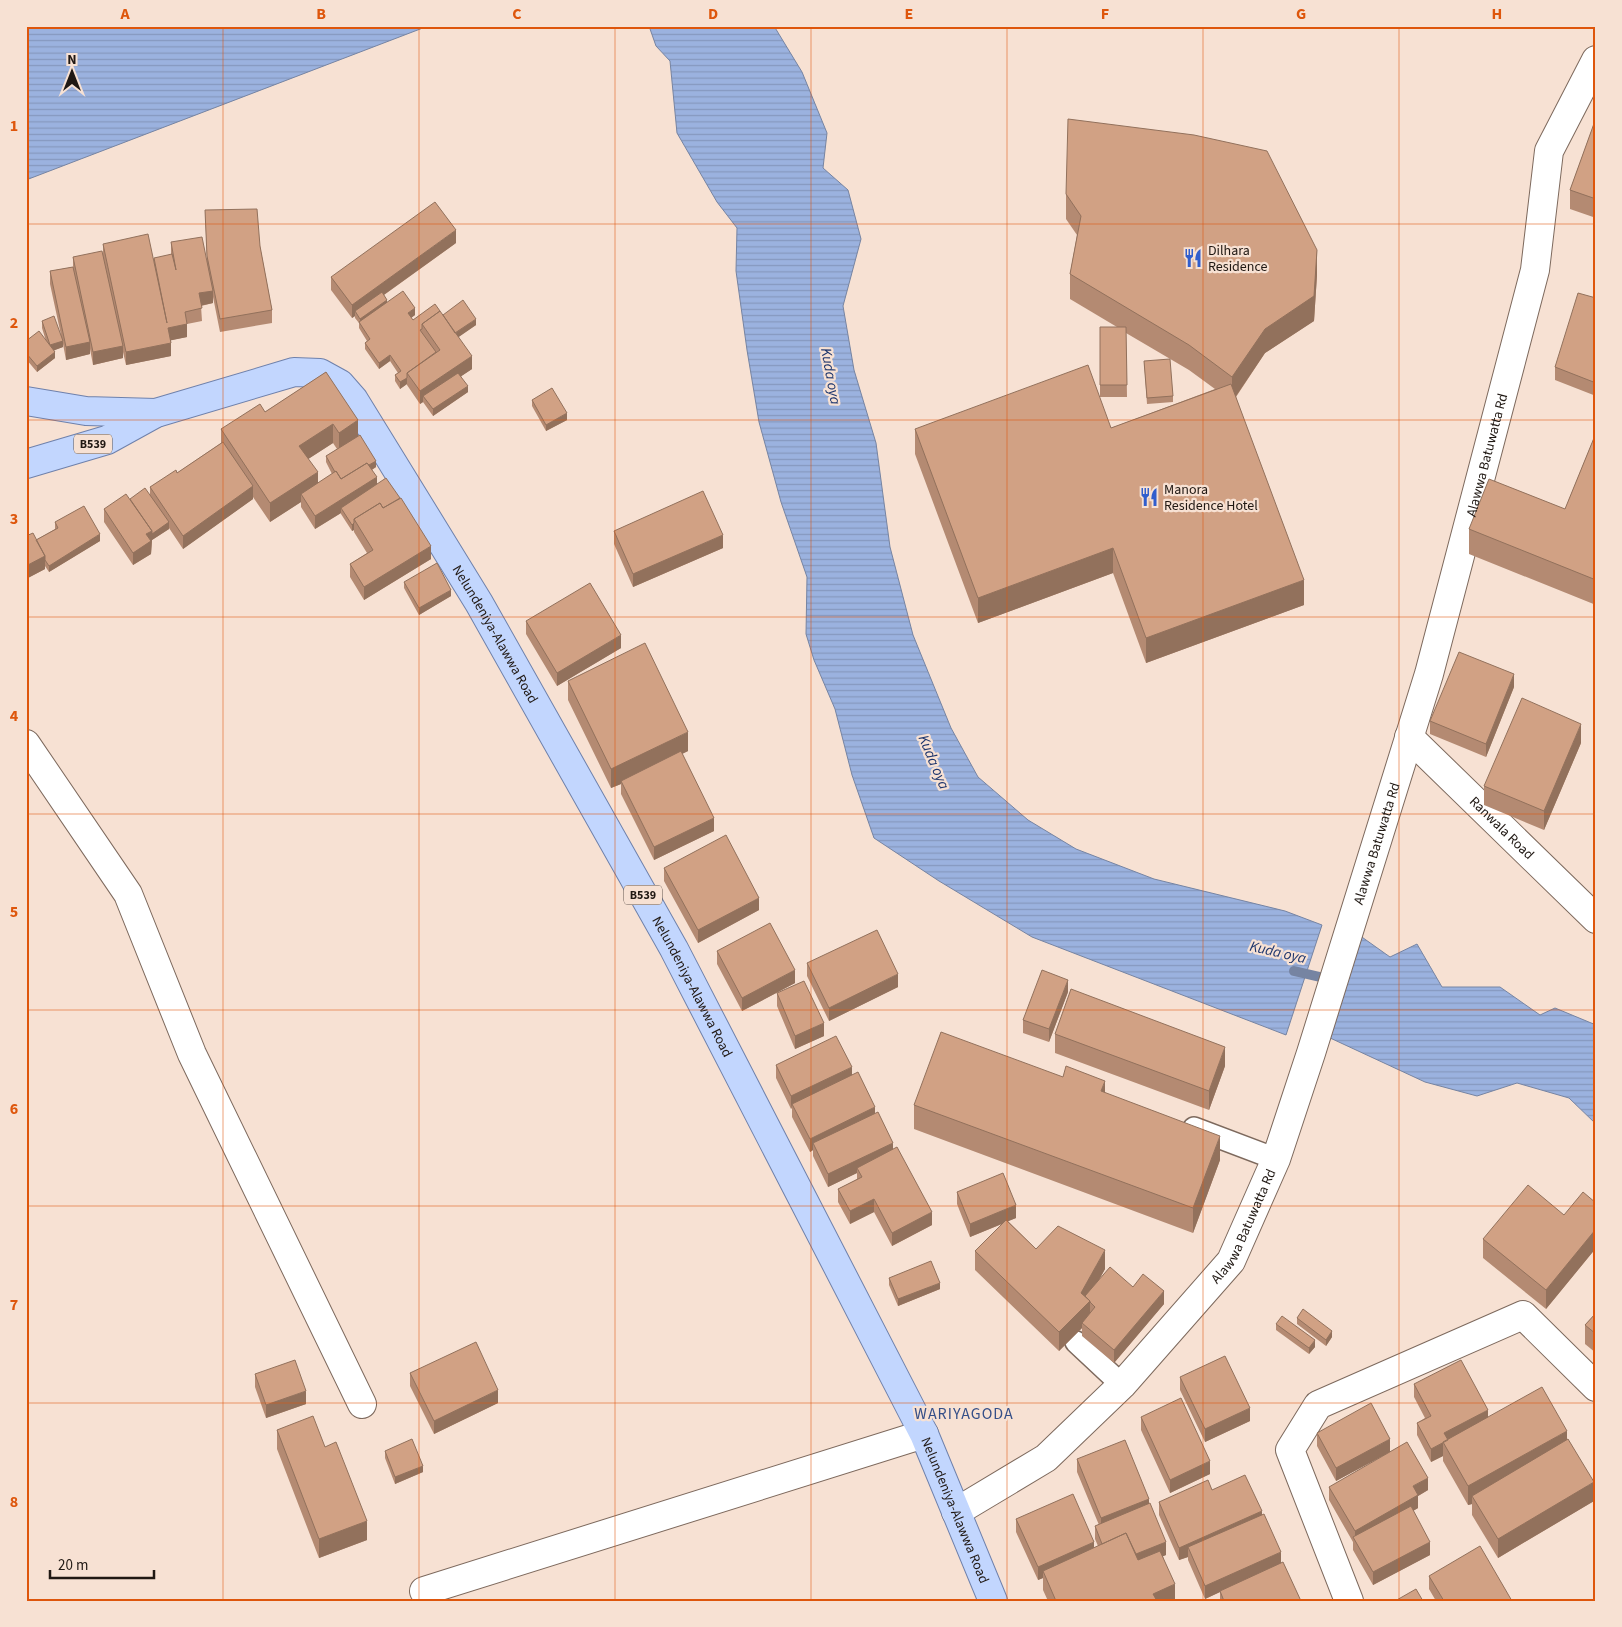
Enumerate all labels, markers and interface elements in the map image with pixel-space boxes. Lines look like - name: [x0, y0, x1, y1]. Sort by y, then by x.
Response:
- text: A: [119, 3, 130, 25]
- text: B: [316, 3, 326, 25]
- text: C: [512, 3, 522, 25]
- text: D: [708, 3, 718, 25]
- text: E: [905, 3, 913, 25]
- text: F: [1101, 3, 1109, 25]
- text: G: [1296, 3, 1306, 25]
- text: H: [1492, 3, 1502, 25]
- north arrow: [48, 48, 98, 98]
- text: N: [67, 50, 77, 70]
- text: 1: [10, 115, 18, 137]
- place label: Dilhara Residence: [1208, 241, 1268, 277]
- restaurant icon: Dilhara Residence: [1182, 247, 1204, 269]
- text: 2: [10, 312, 18, 334]
- water label: Kuda oya: [815, 346, 846, 406]
- street label: Alawwa Batuwatta Rd: [1462, 391, 1513, 519]
- road number: B539: [74, 434, 112, 454]
- place label: Manora Residence Hotel: [1164, 480, 1258, 516]
- restaurant icon: Manora Residence Hotel: [1138, 486, 1160, 508]
- text: 3: [10, 508, 18, 530]
- street label: Nelundeniya-Alawwa Road: [447, 561, 543, 707]
- text: 4: [10, 705, 19, 727]
- water label: Kuda oya: [913, 732, 954, 793]
- street label: Alawwa Batuwatta Rd: [1349, 780, 1406, 907]
- street label: Ranwala Road: [1465, 792, 1538, 865]
- road number: B539: [624, 886, 662, 904]
- text: 5: [10, 901, 18, 923]
- street label: Nelundeniya-Alawwa Road: [647, 913, 737, 1061]
- water label: Kuda oya: [1248, 936, 1308, 969]
- text: 6: [10, 1098, 18, 1120]
- street label: Alawwa Batuwatta Rd: [1207, 1166, 1281, 1288]
- text: 7: [10, 1294, 18, 1316]
- district label: WARIYAGODA: [914, 1403, 1014, 1425]
- street label: Nelundeniya-Alawwa Road: [915, 1434, 994, 1587]
- text: 8: [10, 1491, 18, 1513]
- scale bar: [50, 1547, 154, 1579]
- text: 20 m: [58, 1555, 88, 1576]

